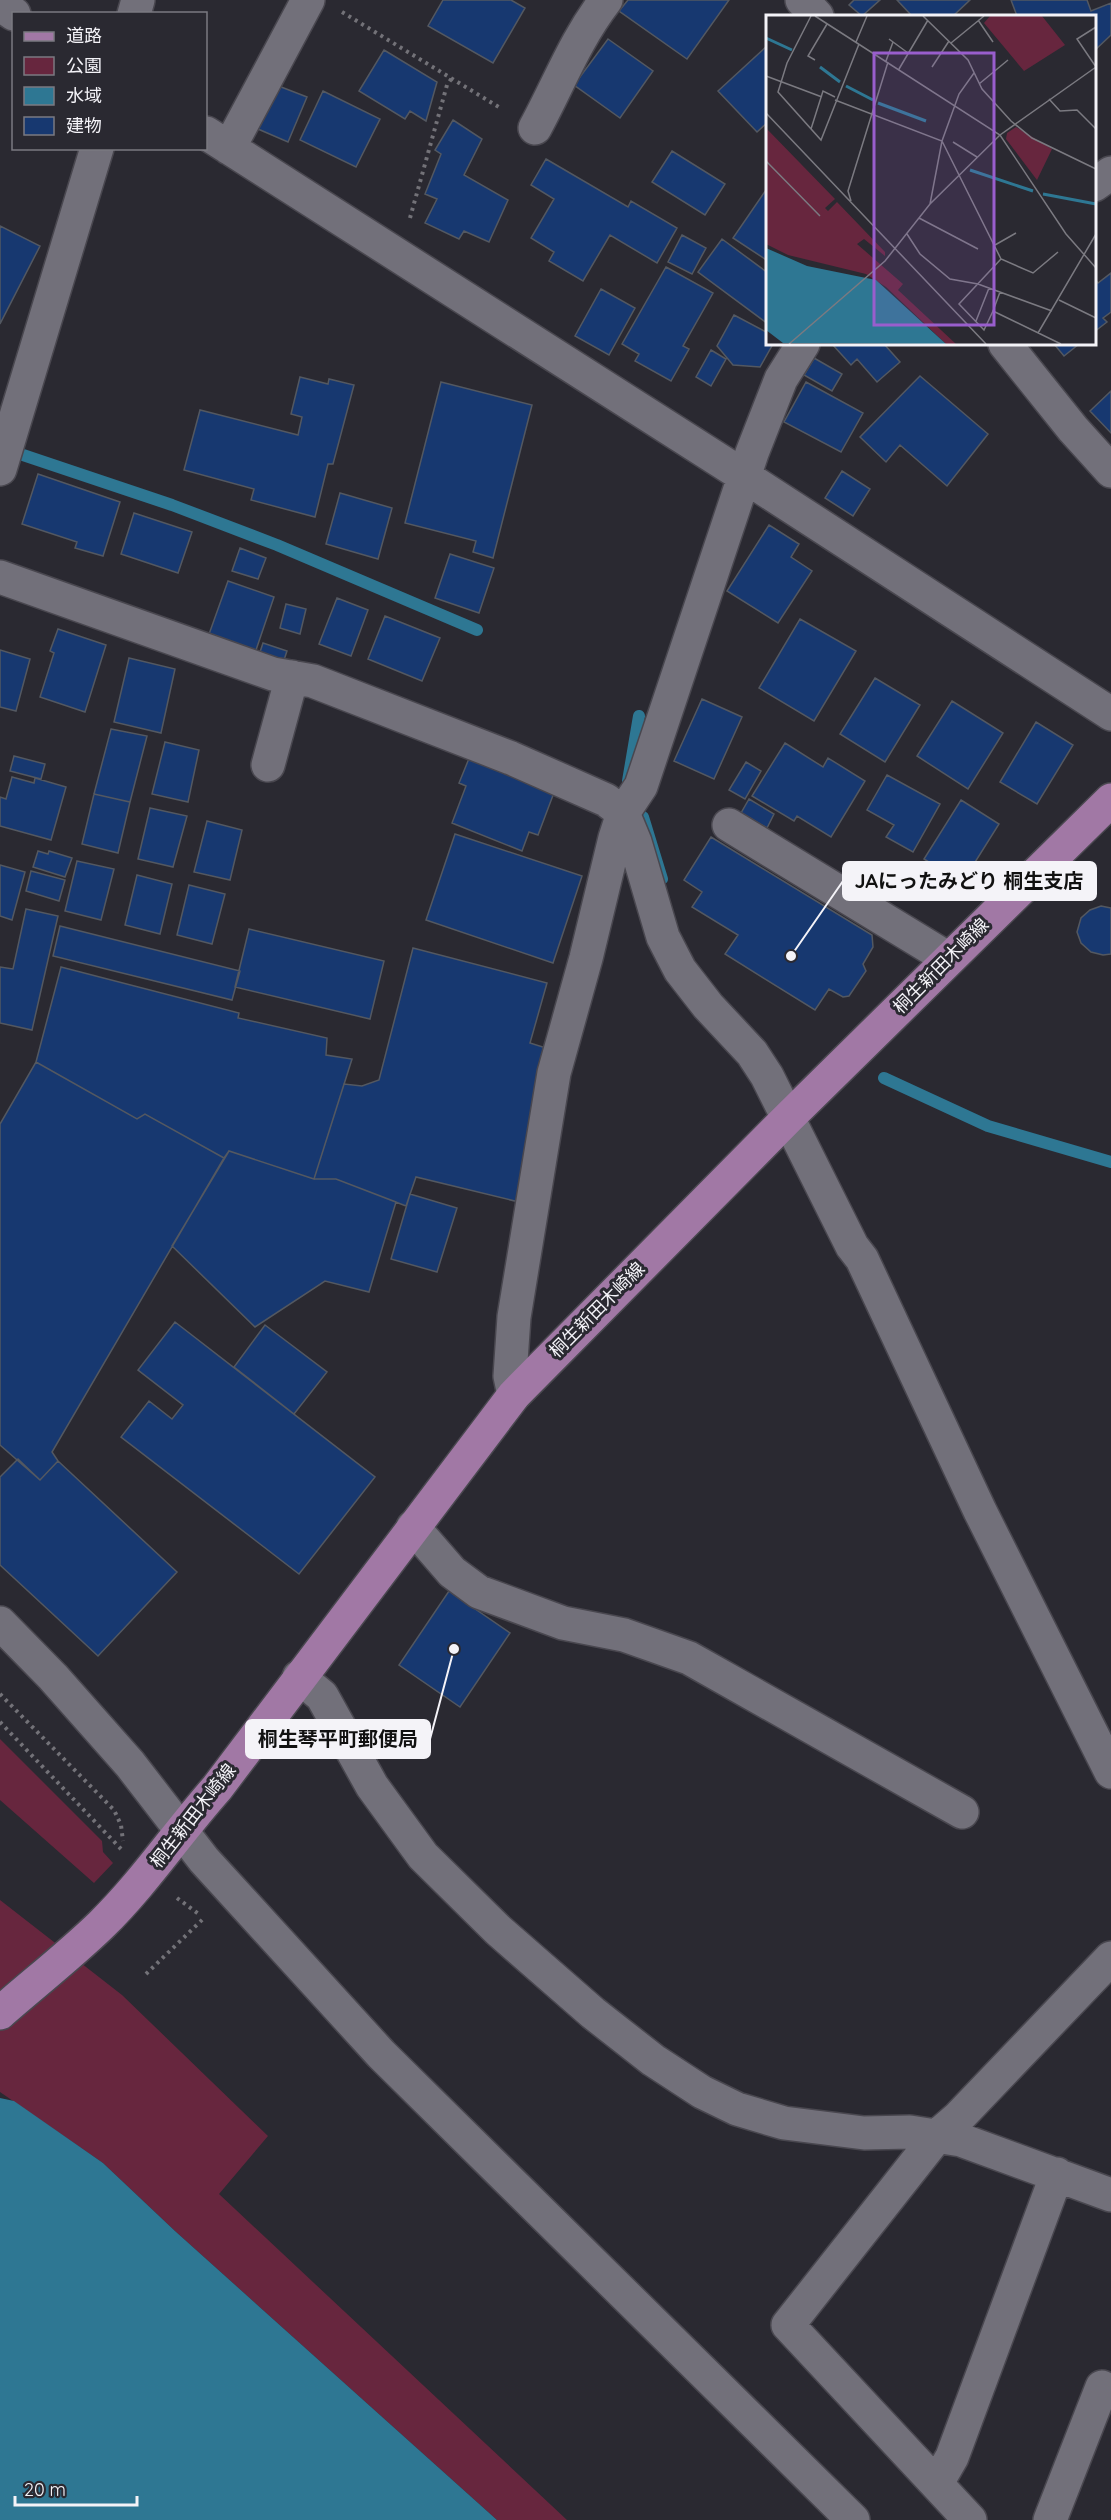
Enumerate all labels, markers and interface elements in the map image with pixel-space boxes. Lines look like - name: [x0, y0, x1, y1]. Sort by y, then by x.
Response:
- legend: [12, 12, 207, 150]
- inset map: [766, 15, 1096, 345]
- text: 道路: [66, 24, 102, 47]
- text: 公園: [66, 54, 102, 77]
- text: 水域: [66, 84, 102, 107]
- text: 建物: [66, 114, 102, 137]
- callout: JAにったみどり 桐生支店: [843, 862, 1096, 900]
- text: JAにったみどり 桐生支店: [854, 868, 1084, 893]
- street label: 桐生新田木崎線: [888, 913, 993, 1018]
- street label: 桐生新田木崎線: [544, 1257, 649, 1362]
- callout: 桐生琴平町郵便局: [246, 1720, 430, 1758]
- text: 桐生琴平町郵便局: [258, 1726, 418, 1751]
- street label: 桐生新田木崎線: [145, 1759, 240, 1872]
- scale bar: [15, 2469, 136, 2507]
- text: 20 m: [24, 2478, 66, 2501]

